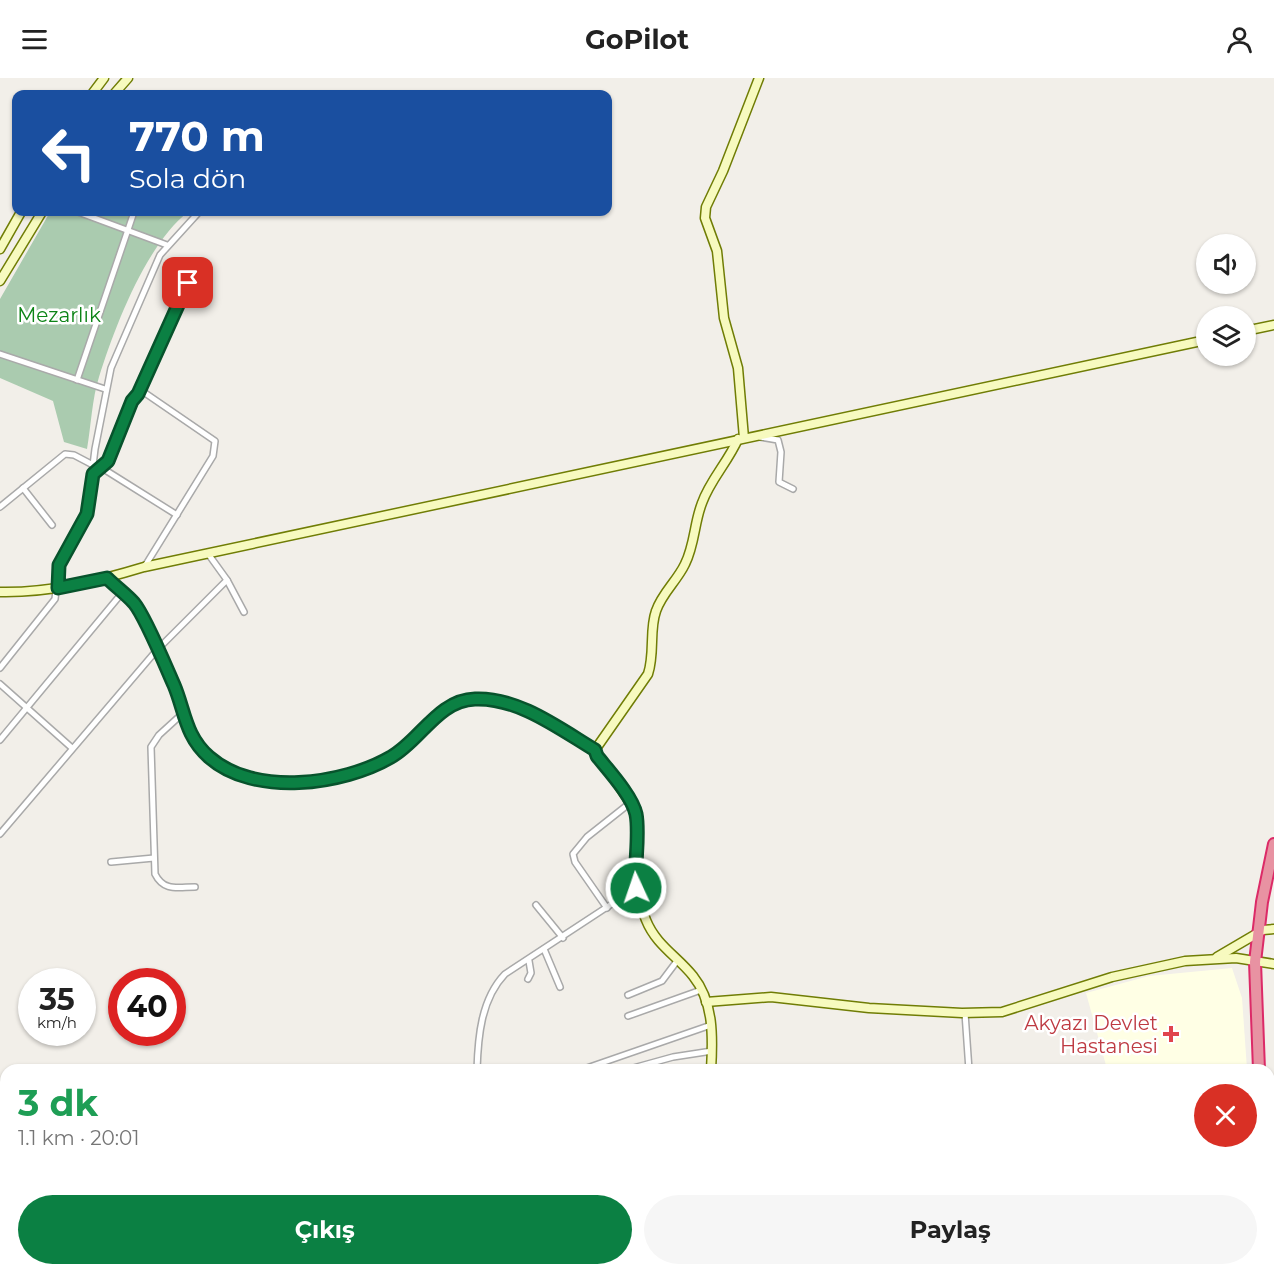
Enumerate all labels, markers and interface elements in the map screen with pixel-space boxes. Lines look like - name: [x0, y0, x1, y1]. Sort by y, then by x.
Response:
- icon: menu: [18, 23, 51, 56]
- text: GoPilot: [585, 23, 689, 56]
- icon: person: [1223, 23, 1256, 56]
- text: 770 m: [129, 110, 265, 162]
- icon: left: [30, 114, 108, 192]
- text: Sola dön: [129, 162, 246, 195]
- map controls: [1196, 234, 1256, 366]
- button: sound: [1196, 234, 1256, 294]
- pin: [162, 257, 213, 308]
- icon: arrive: [171, 266, 204, 299]
- park label: Mezarlık: [17, 303, 101, 327]
- button: layers: [1196, 306, 1256, 366]
- position arrow: [604, 856, 668, 920]
- speed limit sign: 40: [108, 968, 186, 1046]
- text: 35: [39, 981, 75, 1018]
- place label: Akyazı Devlet Hastanesi: [1024, 1011, 1158, 1058]
- text: km/h: [37, 1013, 77, 1032]
- marker: Akyazı Devlet Hastanesi: [1162, 1025, 1180, 1043]
- text: 3 dk: [18, 1081, 98, 1125]
- button: close: [1194, 1084, 1257, 1147]
- text: 1.1 km · 20:01: [18, 1126, 139, 1150]
- button: Çıkış: [18, 1195, 632, 1264]
- button: Paylaş: [644, 1195, 1257, 1264]

